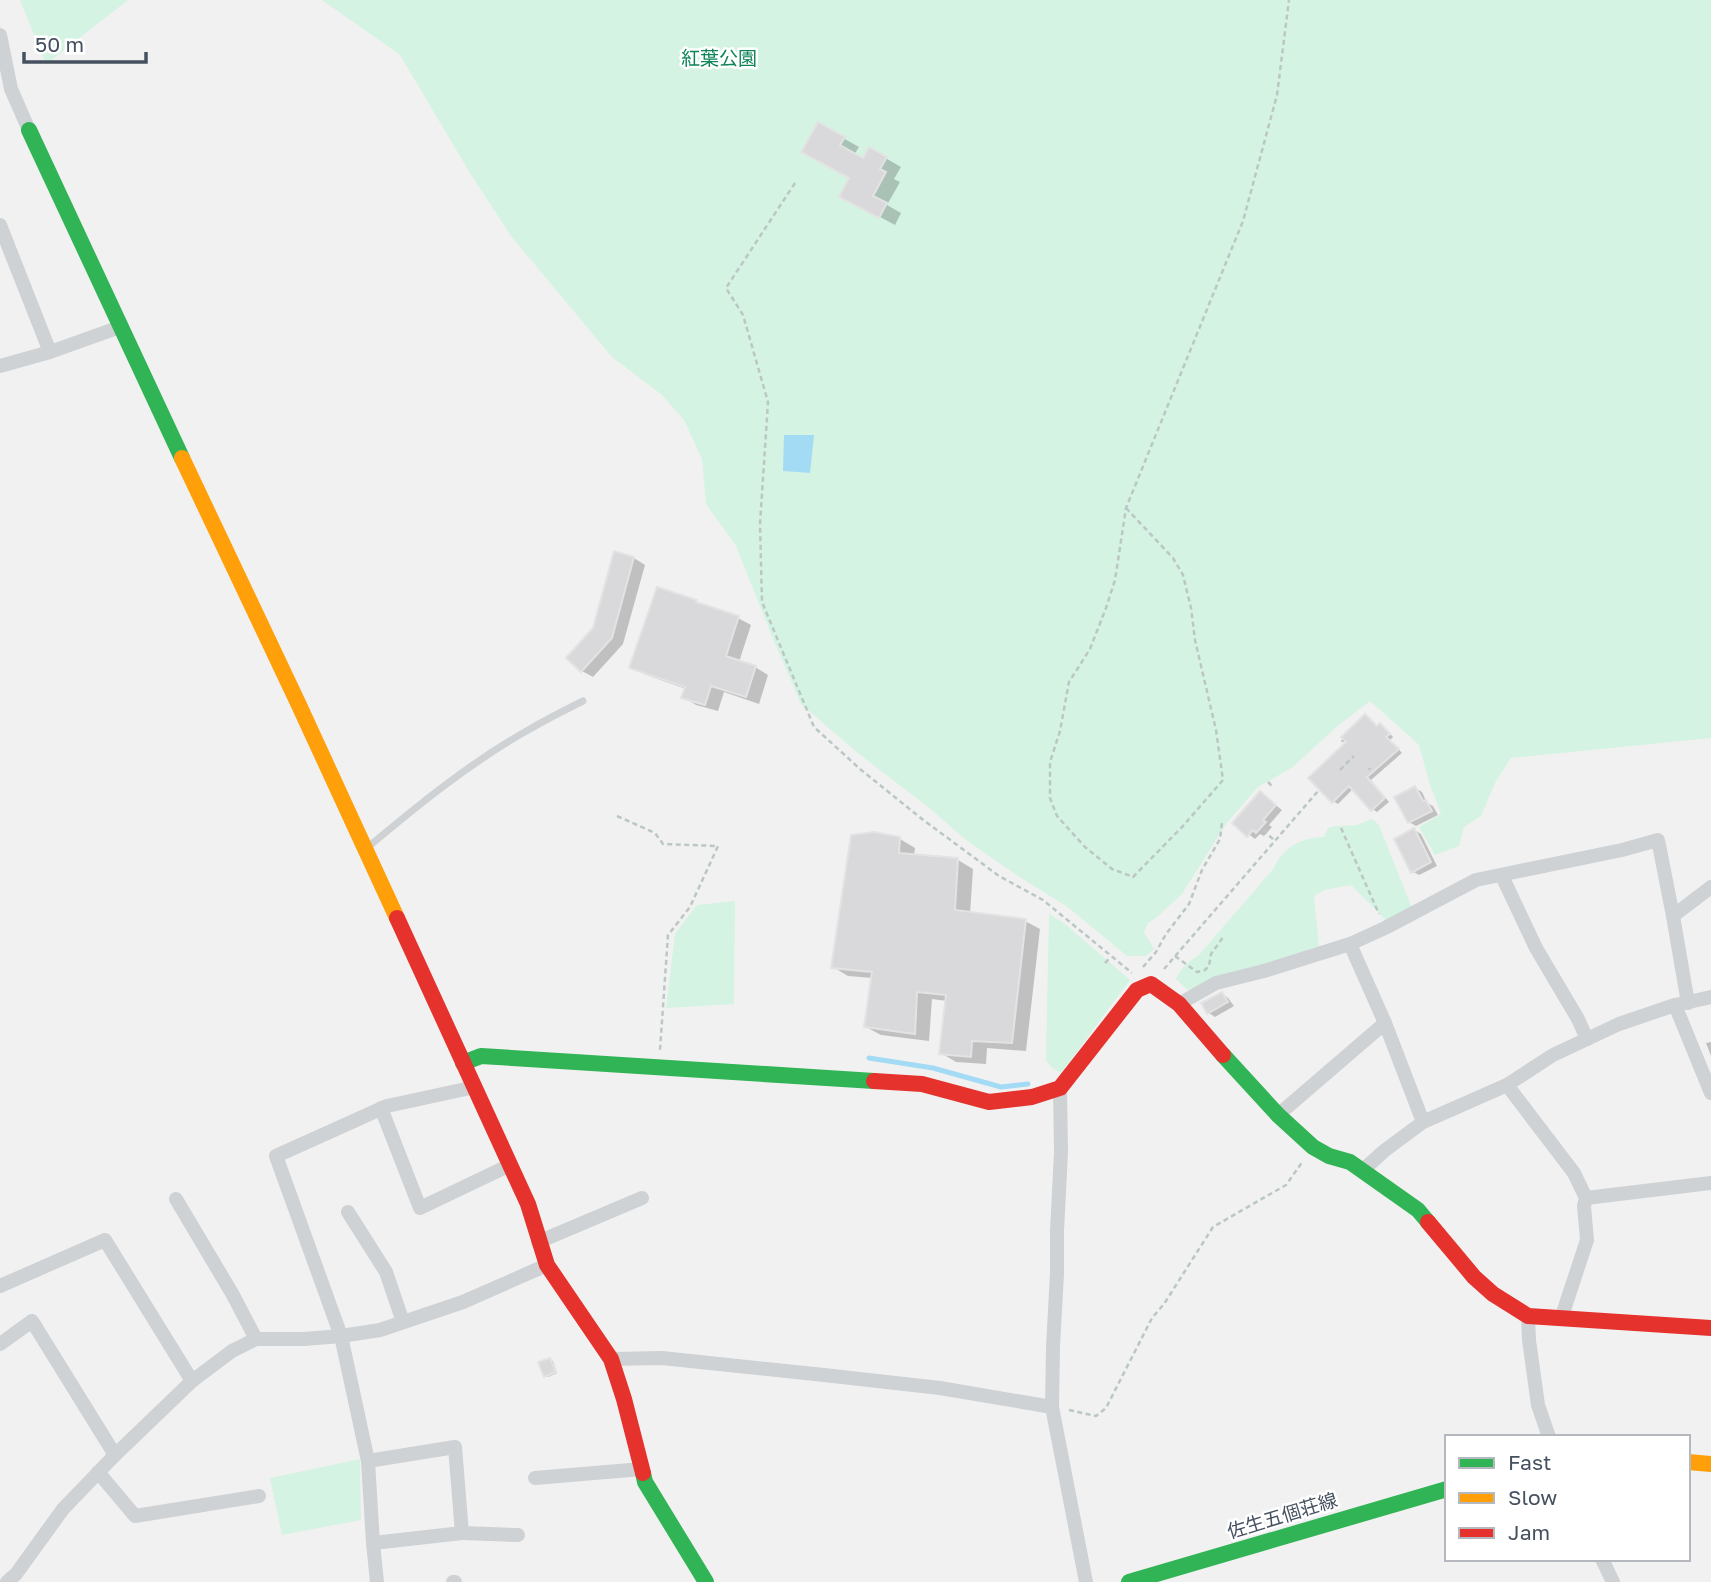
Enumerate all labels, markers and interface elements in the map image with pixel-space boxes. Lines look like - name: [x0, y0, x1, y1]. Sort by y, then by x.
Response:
- scale bar: [24, 21, 147, 65]
- text: 50 m: [35, 31, 84, 57]
- park label: 紅葉公園: [681, 46, 757, 69]
- legend: [1445, 1435, 1690, 1561]
- text: Fast: [1508, 1449, 1551, 1475]
- text: Slow: [1508, 1484, 1557, 1510]
- street label: 佐生五個荘線: [1224, 1487, 1340, 1543]
- text: Jam: [1508, 1519, 1550, 1545]

